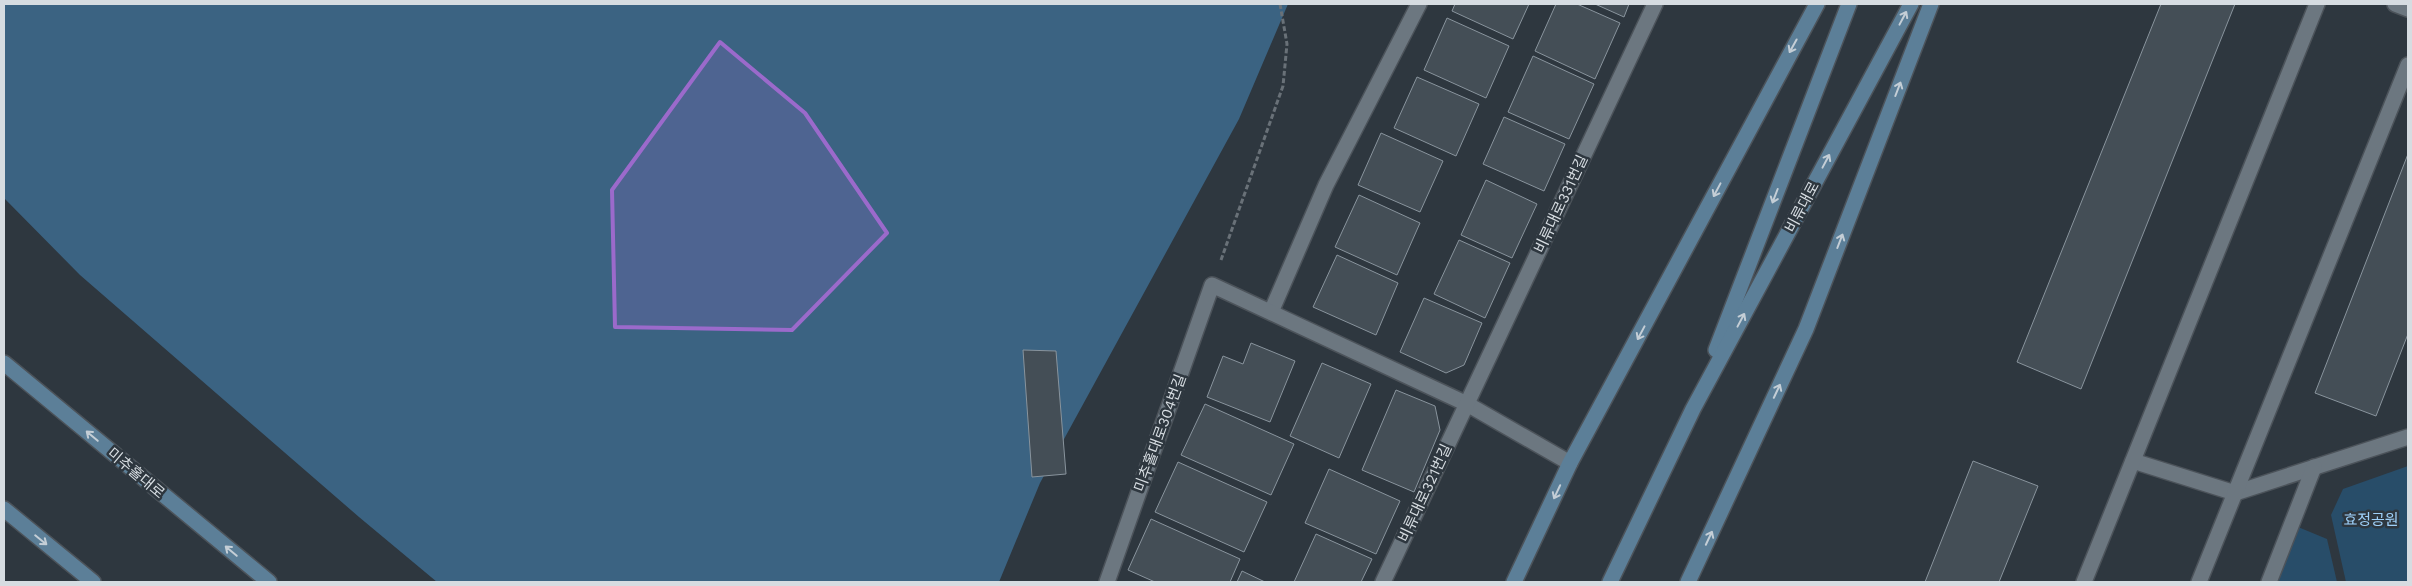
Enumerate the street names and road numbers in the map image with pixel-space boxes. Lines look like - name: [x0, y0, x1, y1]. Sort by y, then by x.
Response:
- street label: 비류대로331번길: [1530, 152, 1592, 256]
- street label: 비류대로: [1781, 178, 1823, 236]
- street label: 미추홀대로304번길: [1130, 372, 1190, 494]
- street label: 비류대로321번길: [1394, 441, 1456, 545]
- street label: 미추홀대로: [104, 444, 168, 502]

